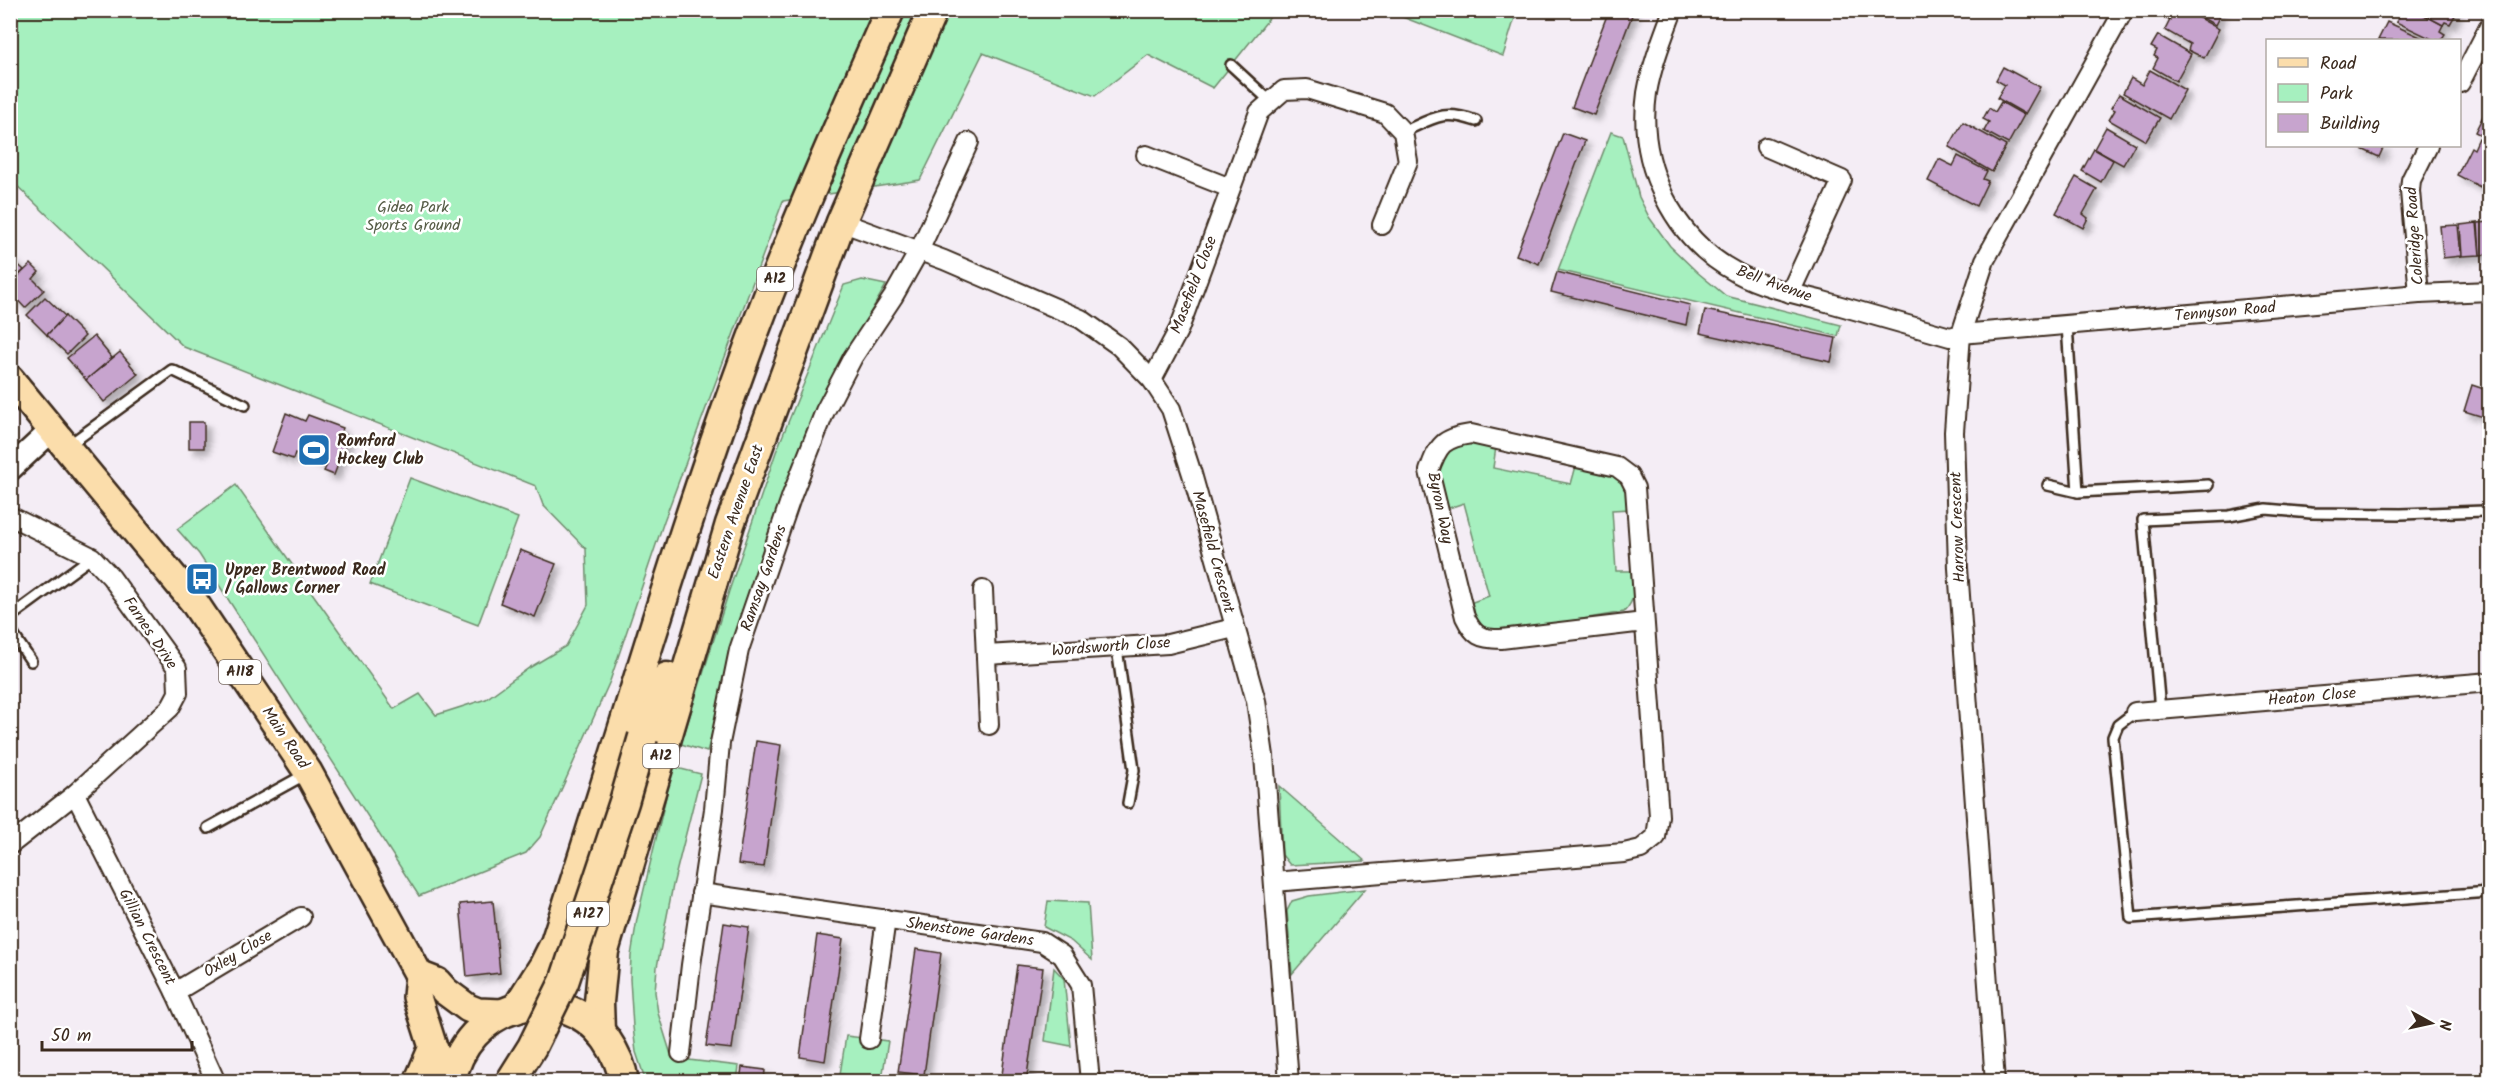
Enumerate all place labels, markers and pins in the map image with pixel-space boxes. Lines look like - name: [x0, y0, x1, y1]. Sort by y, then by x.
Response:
- place label: Romford Hockey Club: [337, 429, 424, 472]
- sports icon: Romford Hockey Club: [296, 432, 332, 468]
- place label: Upper Brentwood Road / Gallows Corner: [224, 558, 386, 601]
- bus stop icon: Upper Brentwood Road / Gallows Corner: [184, 561, 220, 597]

